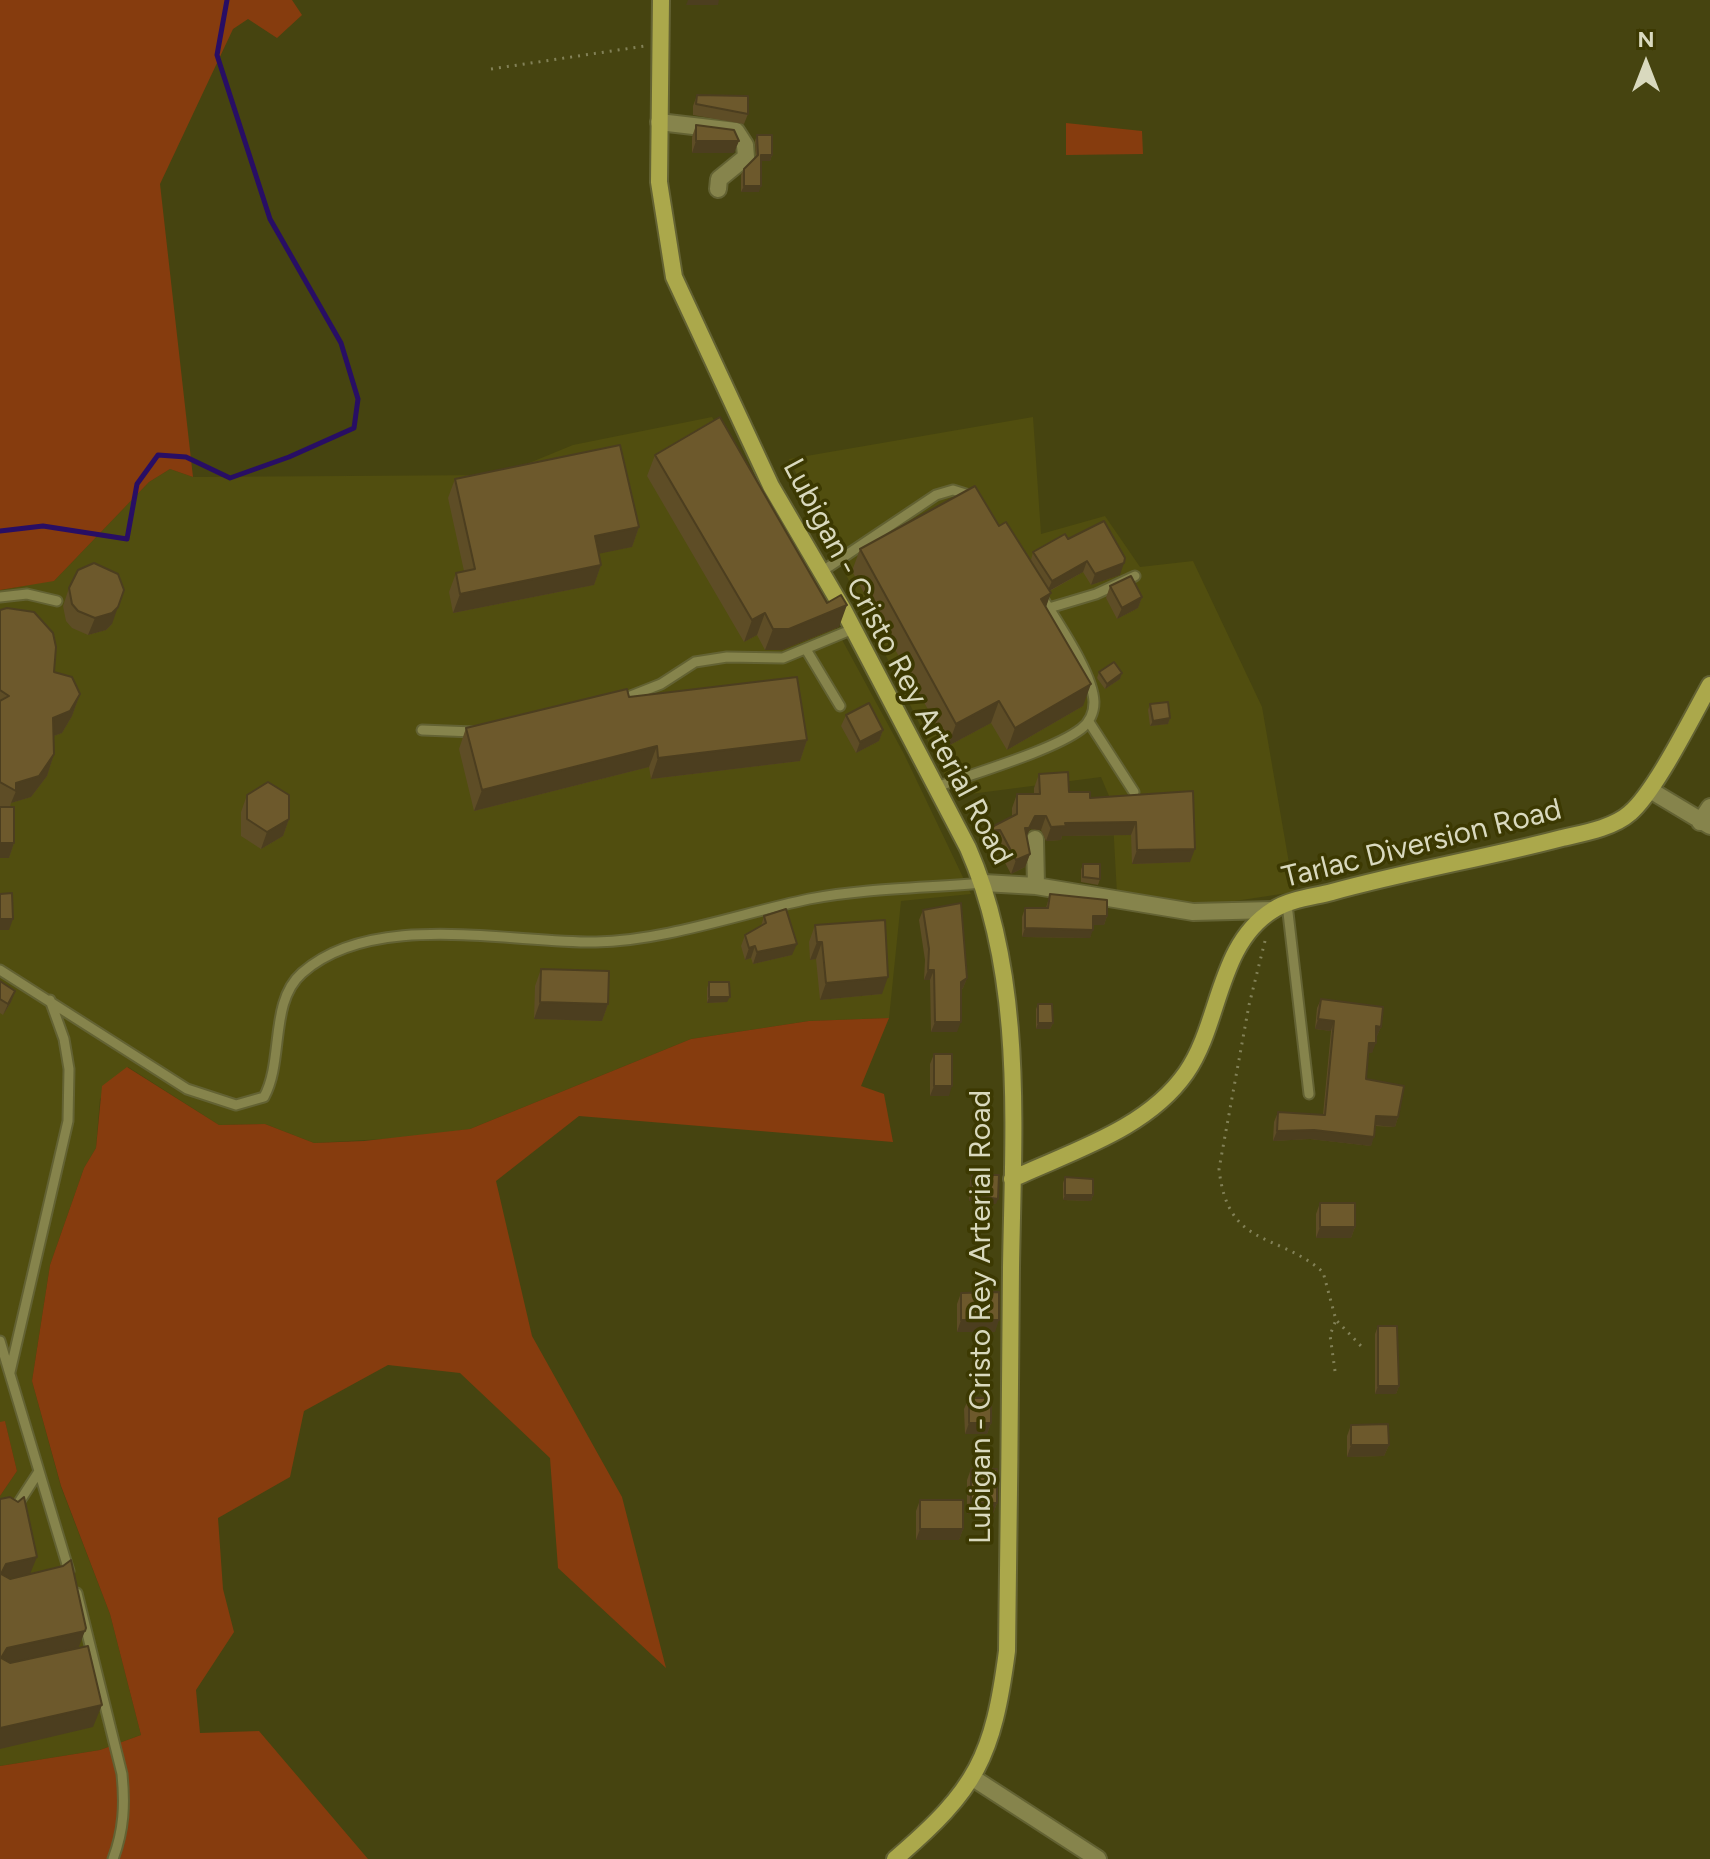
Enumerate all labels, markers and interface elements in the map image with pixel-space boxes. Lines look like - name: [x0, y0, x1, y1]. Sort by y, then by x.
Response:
- north arrow: [1606, 24, 1686, 104]
- text: N: [1637, 26, 1655, 53]
- street label: Lubigan - Cristo Rey Arterial Road: [774, 453, 1020, 871]
- street label: Tarlac Diversion Road: [1279, 792, 1565, 896]
- street label: Lubigan - Cristo Rey Arterial Road: [963, 1090, 999, 1544]

